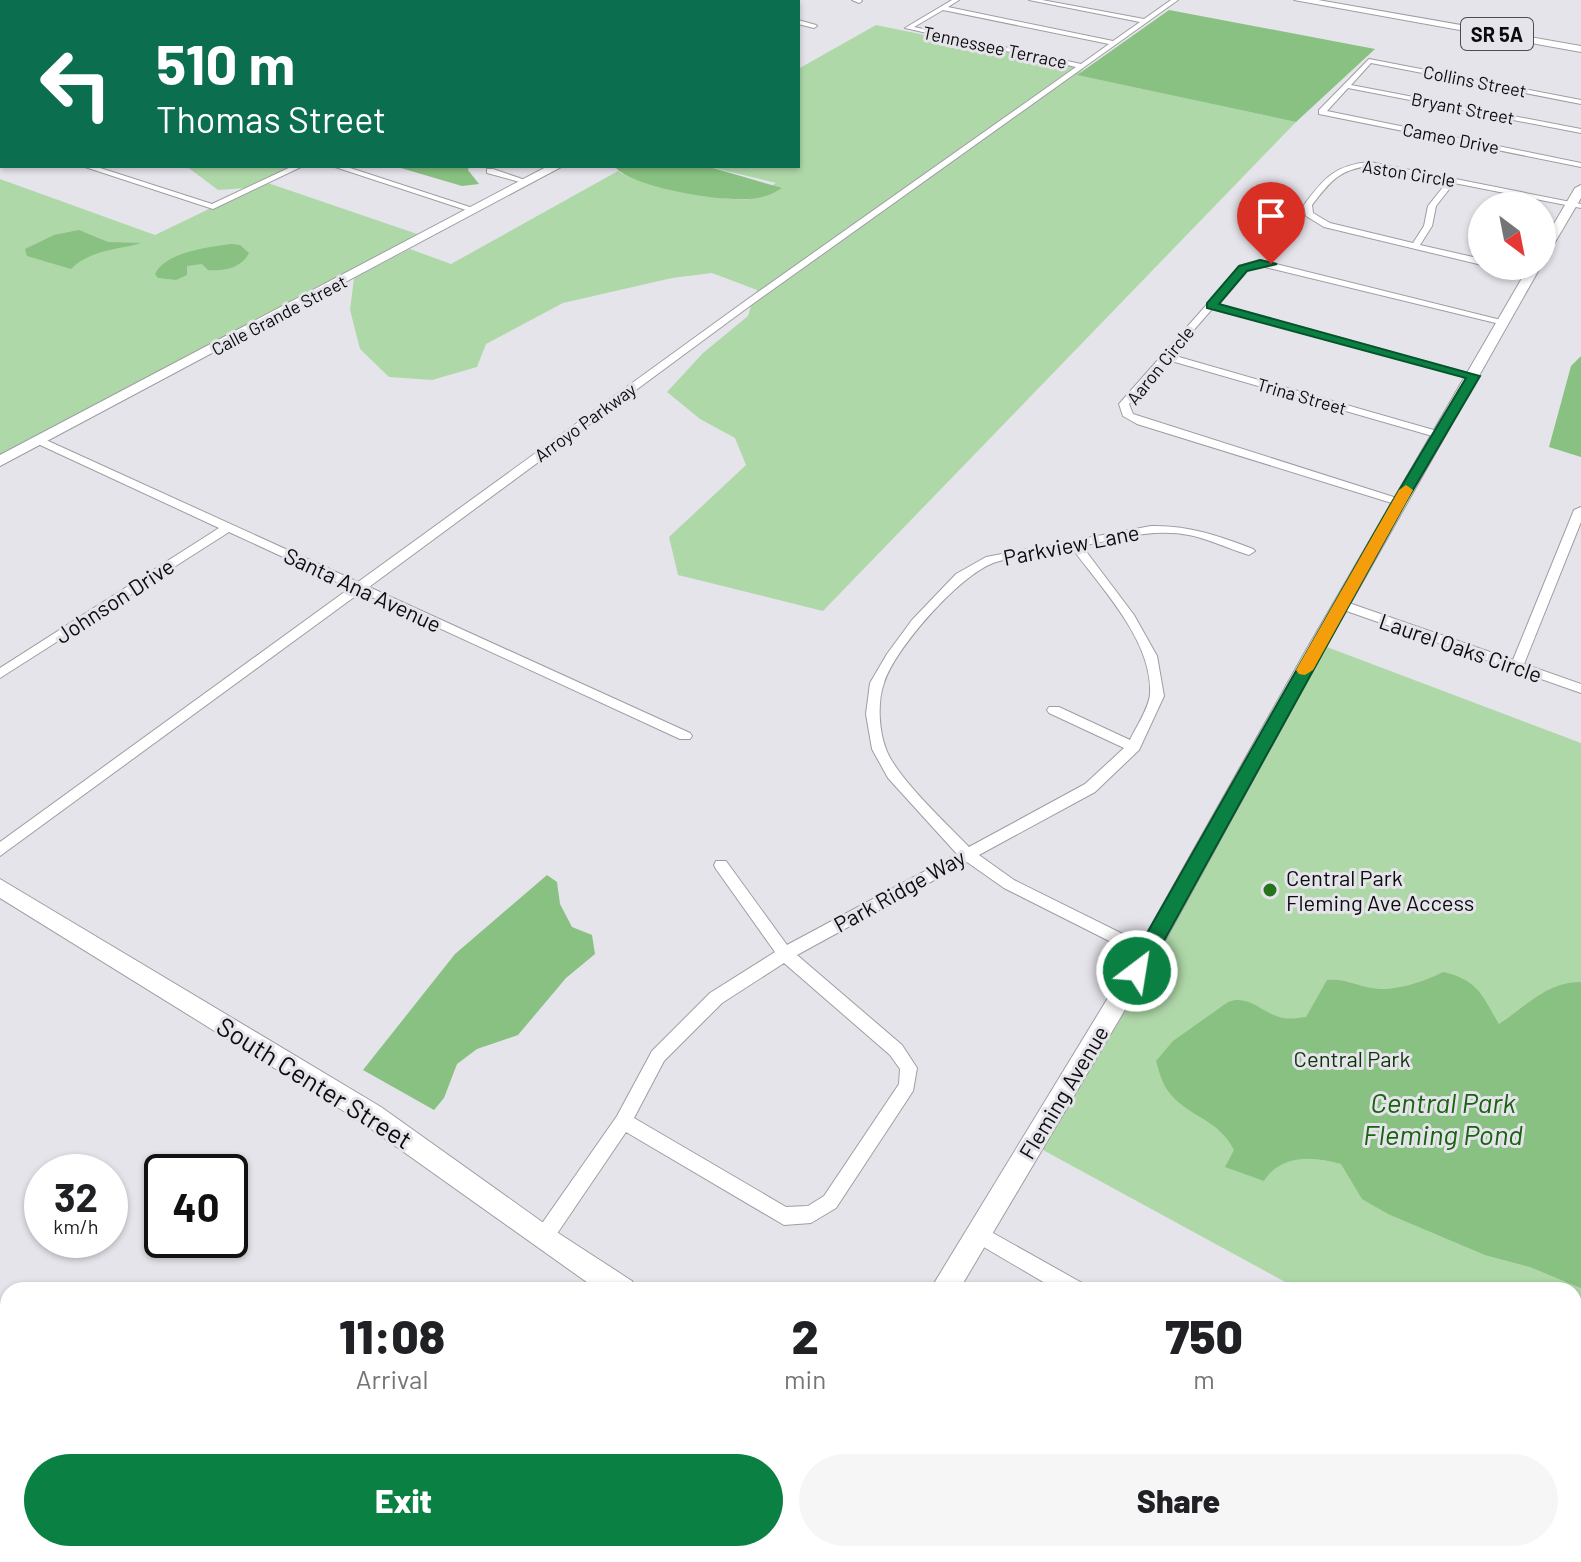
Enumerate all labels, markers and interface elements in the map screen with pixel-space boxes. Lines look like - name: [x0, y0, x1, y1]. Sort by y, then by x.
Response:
- road number: SR 5A: [1461, 18, 1533, 50]
- street label: Tennessee Terrace: [921, 21, 1069, 73]
- text: 510 m: [156, 29, 295, 96]
- icon: left: [24, 32, 128, 136]
- street label: Collins Street: [1422, 60, 1528, 102]
- street label: Bryant Street: [1410, 87, 1516, 129]
- text: Thomas Street: [156, 97, 386, 140]
- street label: Cameo Drive: [1401, 118, 1501, 158]
- street label: Aston Circle: [1361, 155, 1457, 191]
- pin: [1237, 182, 1305, 264]
- north arrow: [1468, 192, 1556, 280]
- map controls: [1468, 192, 1556, 280]
- icon: arrive: [1249, 194, 1293, 238]
- street label: Calle Grande Street: [208, 270, 350, 360]
- street label: Aaron Circle: [1122, 321, 1198, 409]
- street label: Trina Street: [1255, 373, 1349, 419]
- street label: Arroyo Parkway: [530, 378, 640, 466]
- street label: Parkview Lane: [1001, 518, 1141, 570]
- street label: Santa Ana Avenue: [280, 541, 446, 637]
- street label: Johnson Drive: [50, 552, 178, 648]
- street label: Laurel Oaks Circle: [1376, 607, 1546, 687]
- street label: Park Ridge Way: [829, 843, 969, 937]
- place label: Central Park Fleming Ave Access: [1286, 864, 1474, 915]
- marker: Central Park Fleming Ave Access: [1261, 881, 1279, 899]
- position arrow: [1095, 929, 1179, 1013]
- street label: South Center Street: [212, 1009, 418, 1155]
- street label: Fleming Avenue: [1013, 1021, 1113, 1163]
- park label: Central Park: [1294, 1045, 1410, 1071]
- water label: Central Park Fleming Pond: [1363, 1085, 1523, 1151]
- speed limit sign: 40: [144, 1154, 248, 1258]
- text: 32: [54, 1172, 98, 1220]
- text: km/h: [53, 1214, 99, 1238]
- text: 11:08: [339, 1306, 445, 1364]
- text: 2: [792, 1306, 819, 1364]
- text: 750: [1165, 1306, 1243, 1364]
- text: Arrival: [356, 1363, 428, 1394]
- text: min: [784, 1363, 826, 1394]
- text: m: [1193, 1363, 1215, 1394]
- button: Exit: [24, 1454, 783, 1546]
- button: Share: [799, 1454, 1558, 1546]

